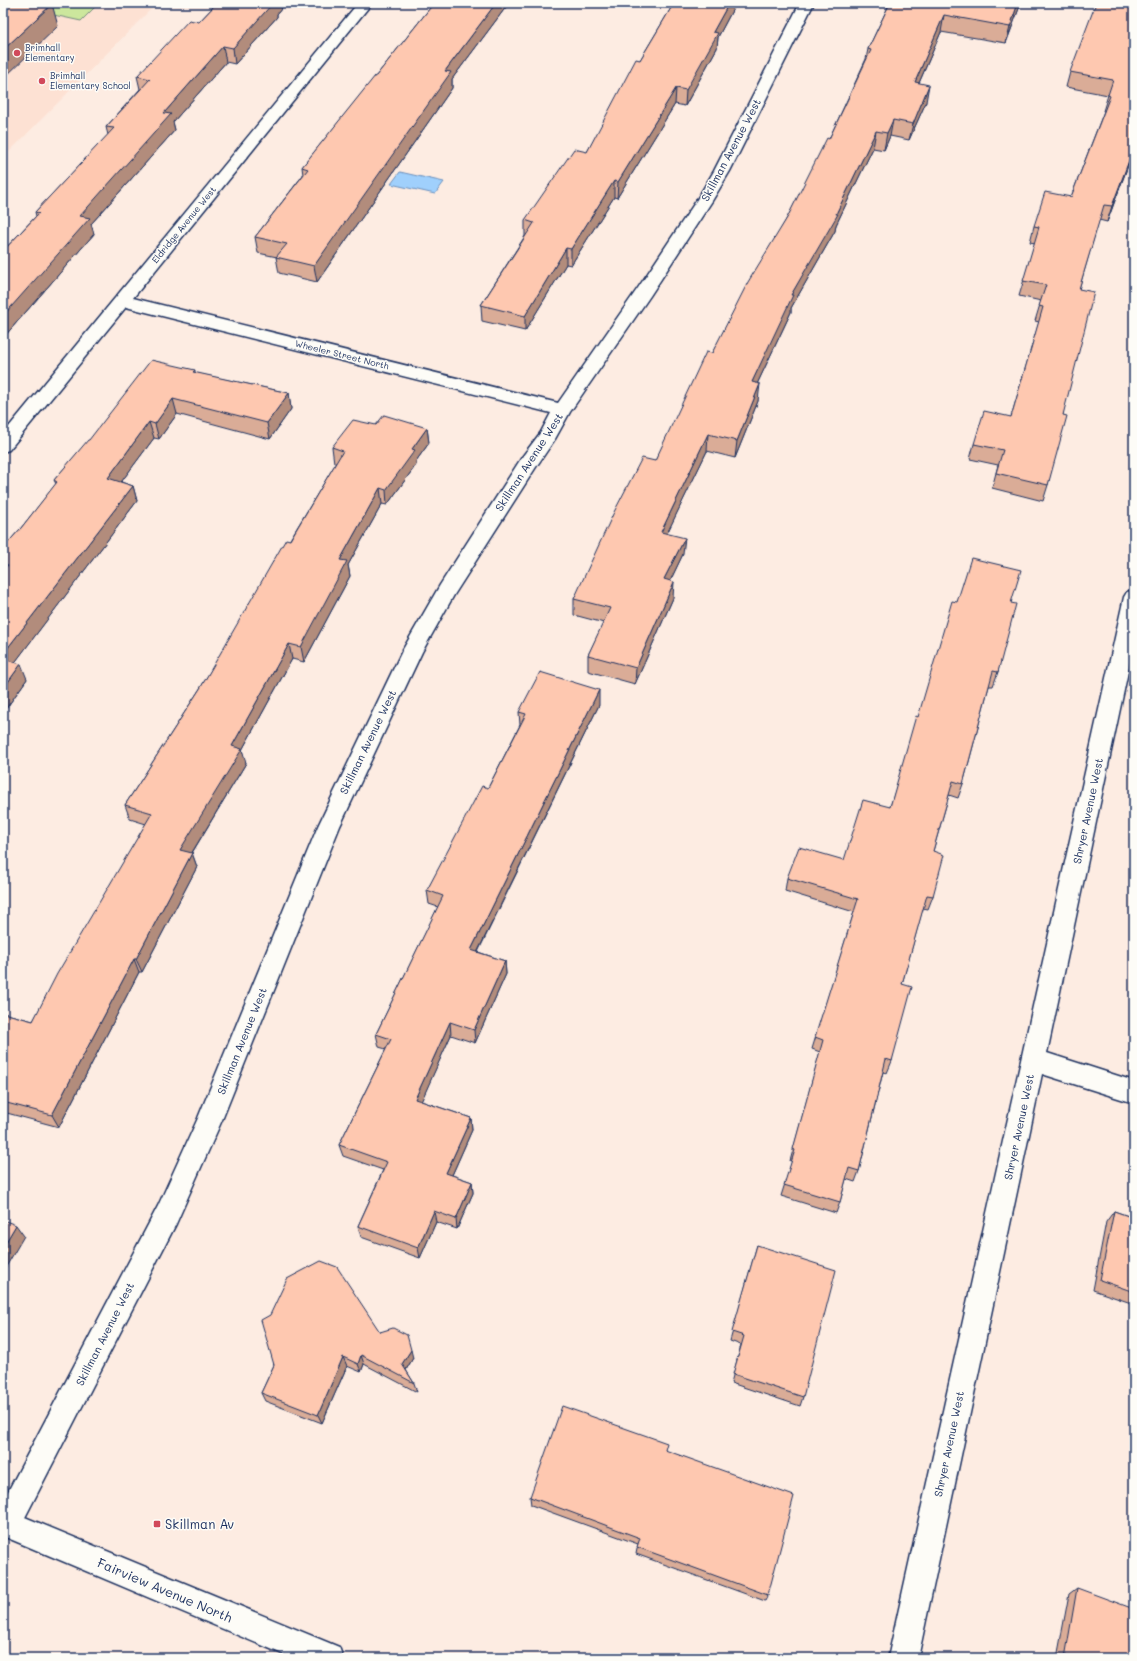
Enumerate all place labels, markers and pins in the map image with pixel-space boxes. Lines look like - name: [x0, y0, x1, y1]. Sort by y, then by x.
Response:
- place label: Brimhall Elementary: [25, 42, 75, 63]
- marker: Brimhall Elementary: [12, 48, 22, 58]
- place label: Brimhall Elementary School: [50, 70, 131, 91]
- marker: Brimhall Elementary School: [37, 76, 47, 86]
- place label: Skillman Av: [165, 1515, 234, 1532]
- marker: Skillman Av: [152, 1519, 162, 1529]

